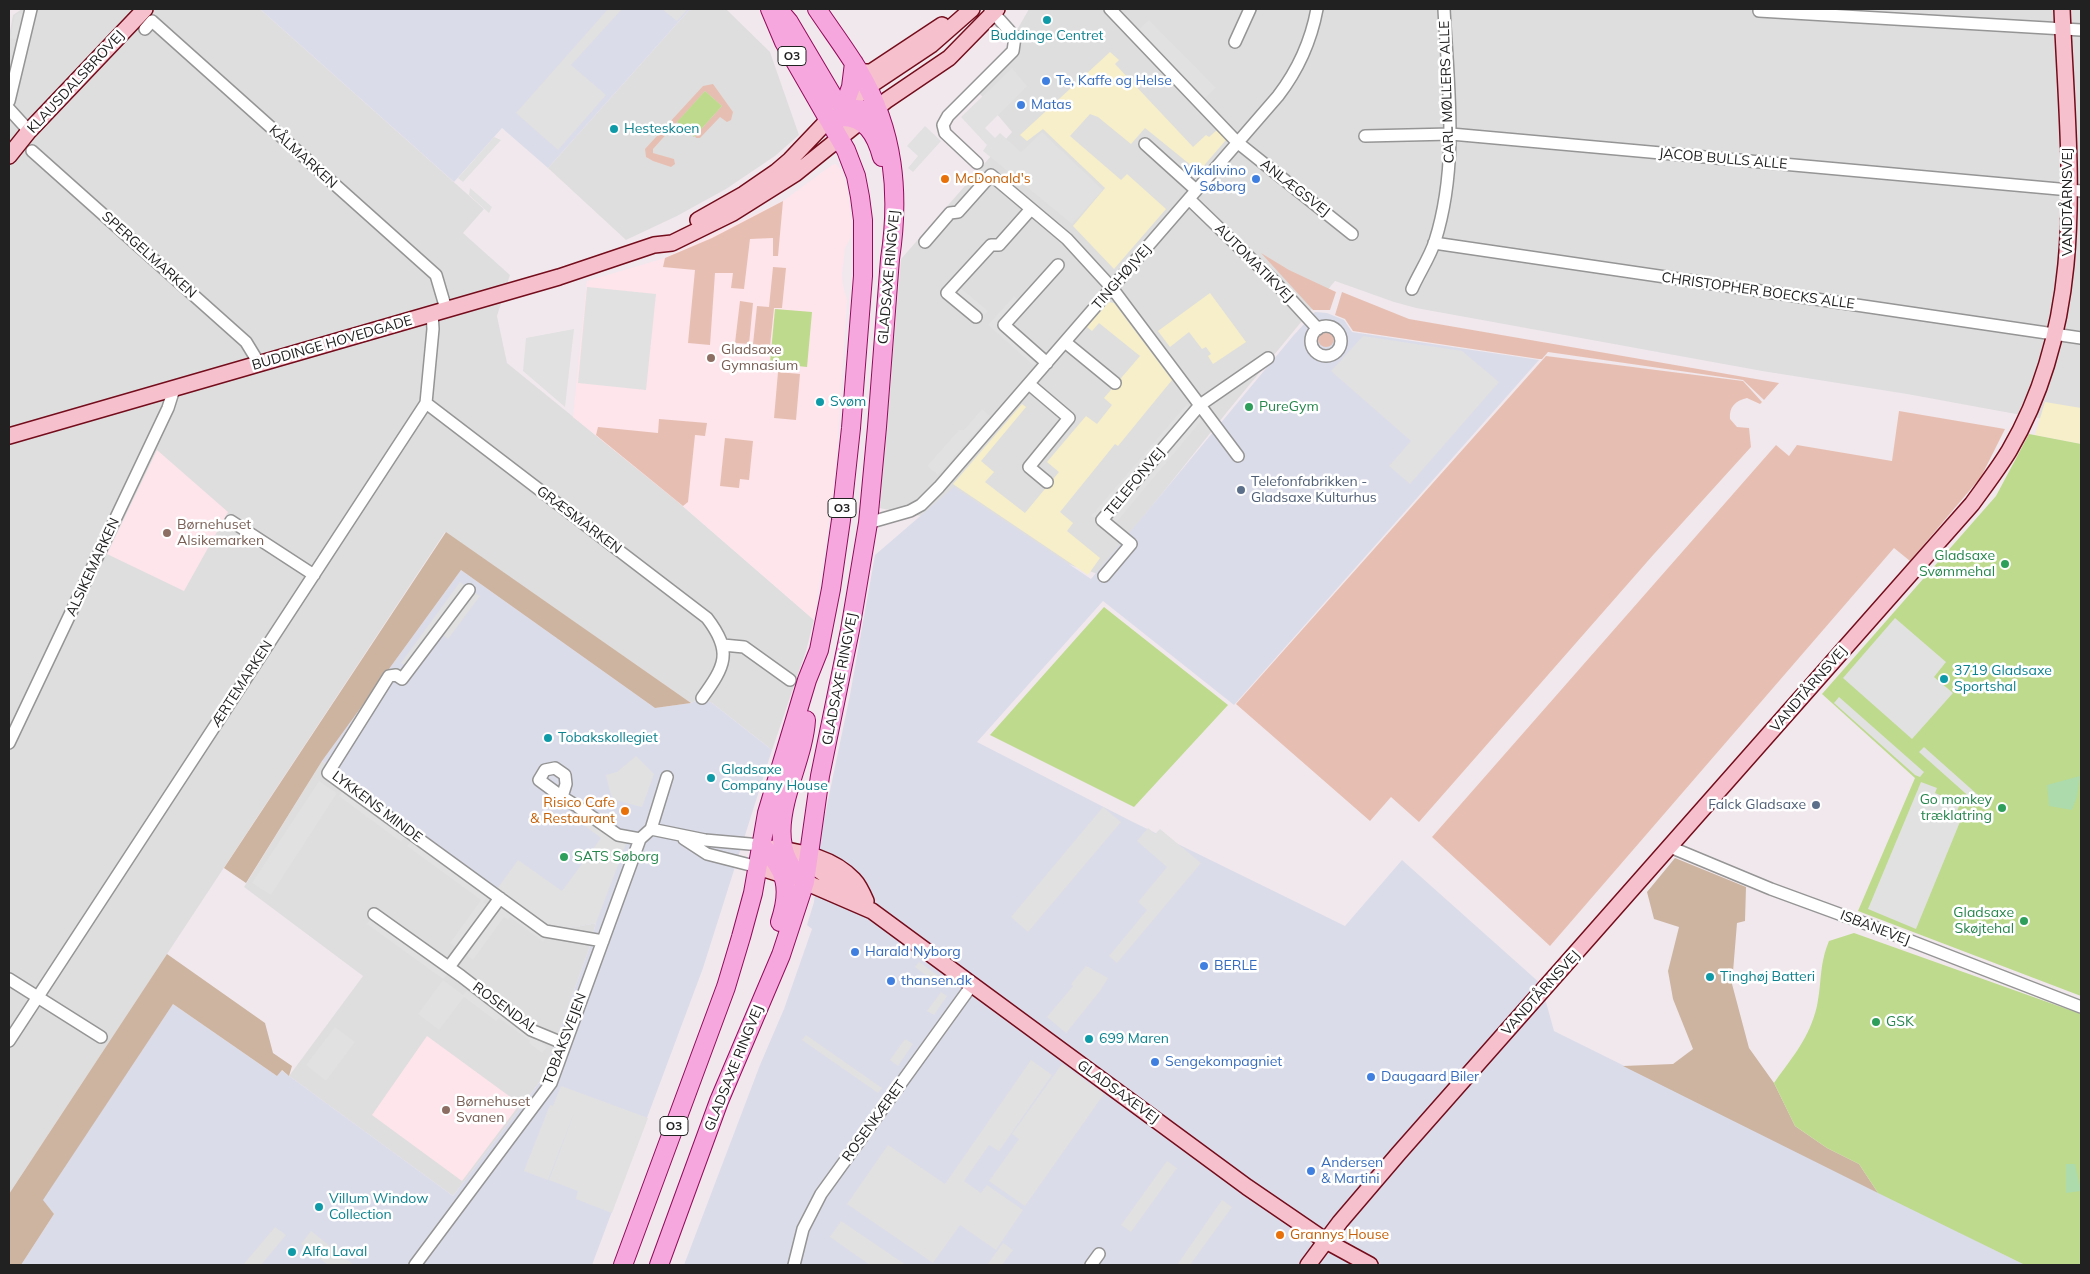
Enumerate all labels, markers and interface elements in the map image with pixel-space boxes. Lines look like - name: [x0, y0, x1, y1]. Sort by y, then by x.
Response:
- marker: Buddinge Centret: [1041, 14, 1053, 26]
- street label: CARL MØLLERS ALLE: [1436, 20, 1458, 164]
- street label: KLAUSDALSBROVEJ: [24, 27, 128, 137]
- place label: Buddinge Centret: [991, 28, 1103, 44]
- road number: O3: [778, 46, 806, 66]
- place label: Te, Kaffe og Helse: [1056, 73, 1172, 89]
- marker: Te, Kaffe og Helse: [1040, 75, 1052, 87]
- place label: Matas: [1031, 97, 1072, 113]
- marker: Matas: [1015, 99, 1027, 111]
- place label: Hesteskoen: [624, 121, 699, 137]
- street label: KÅLMARKEN: [265, 122, 341, 192]
- marker: Hesteskoen: [608, 123, 620, 135]
- street label: JACOB BULLS ALLE: [1658, 145, 1788, 173]
- street label: VANDTÅRNSVEJ: [2060, 148, 2076, 256]
- street label: ANLÆGSVEJ: [1257, 156, 1333, 220]
- place label: Vikalivino Søborg: [1184, 163, 1246, 196]
- place label: McDonald's: [955, 171, 1031, 187]
- marker: McDonald's: [939, 173, 951, 185]
- marker: Vikalivino Søborg: [1250, 173, 1262, 185]
- street label: SPERGELMARKEN: [98, 208, 200, 302]
- street label: GLADSAXE RINGVEJ: [875, 209, 903, 345]
- street label: AUTOMATIKVEJ: [1211, 220, 1297, 306]
- street label: TINGHØJVEJ: [1089, 241, 1155, 313]
- street label: CHRISTOPHER BOECKS ALLE: [1660, 269, 1856, 313]
- street label: BUDDINGE HOVEDGADE: [250, 312, 414, 374]
- place label: Gladsaxe Gymnasium: [721, 342, 798, 374]
- marker: Gladsaxe Gymnasium: [705, 352, 717, 364]
- place label: Svøm: [830, 394, 866, 410]
- marker: Svøm: [814, 396, 826, 408]
- place label: PureGym: [1259, 399, 1319, 415]
- marker: PureGym: [1243, 401, 1255, 413]
- street label: TELEFONVEJ: [1102, 444, 1168, 520]
- place label: Telefonfabrikken - Gladsaxe Kulturhus: [1251, 474, 1377, 507]
- street label: GRÆSMARKEN: [533, 483, 625, 557]
- marker: Telefonfabrikken - Gladsaxe Kulturhus: [1235, 484, 1247, 496]
- road number: O3: [828, 498, 856, 518]
- street label: ALSIKEMARKEN: [63, 515, 123, 619]
- place label: Børnehuset Alsikemarken: [177, 517, 264, 550]
- marker: Børnehuset Alsikemarken: [161, 527, 173, 539]
- place label: Gladsaxe Svømmehal: [1919, 548, 1995, 580]
- marker: Gladsaxe Svømmehal: [1999, 558, 2011, 570]
- street label: GLADSAXE RINGVEJ: [819, 611, 861, 747]
- street label: ÆRTEMARKEN: [208, 638, 276, 730]
- street label: VANDTÅRNSVEJ: [1767, 642, 1851, 736]
- place label: 3719 Gladsaxe Sportshal: [1954, 663, 2052, 696]
- marker: 3719 Gladsaxe Sportshal: [1938, 673, 1950, 685]
- place label: Tobakskollegiet: [558, 730, 658, 746]
- marker: Tobakskollegiet: [542, 732, 554, 744]
- place label: Gladsaxe Company House: [721, 762, 828, 794]
- street label: LYKKENS MINDE: [329, 768, 425, 846]
- marker: Gladsaxe Company House: [705, 772, 717, 784]
- place label: Go monkey træklatring: [1920, 792, 1992, 824]
- place label: Risico Cafe & Restaurant: [530, 795, 615, 828]
- place label: Falck Gladsaxe: [1708, 797, 1806, 813]
- marker: Falck Gladsaxe: [1810, 799, 1822, 811]
- marker: Go monkey træklatring: [1996, 802, 2008, 814]
- marker: Risico Cafe & Restaurant: [619, 805, 631, 817]
- place label: SATS Søborg: [574, 849, 659, 865]
- marker: SATS Søborg: [558, 851, 570, 863]
- place label: Gladsaxe Skøjtehal: [1953, 905, 2014, 938]
- street label: ISBANEVEJ: [1838, 907, 1912, 949]
- marker: Gladsaxe Skøjtehal: [2018, 915, 2030, 927]
- place label: Harald Nyborg: [865, 944, 961, 960]
- marker: Harald Nyborg: [849, 946, 861, 958]
- street label: VANDTÅRNSVEJ: [1498, 947, 1584, 1039]
- place label: BERLE: [1214, 958, 1257, 974]
- marker: BERLE: [1198, 960, 1210, 972]
- place label: Tinghøj Batteri: [1720, 969, 1815, 985]
- marker: Tinghøj Batteri: [1704, 971, 1716, 983]
- place label: thansen.dk: [901, 973, 972, 989]
- marker: thansen.dk: [885, 975, 897, 987]
- street label: ROSENDAL: [469, 979, 541, 1037]
- street label: TOBAKSVEJEN: [540, 991, 590, 1087]
- street label: GLADSAXE RINGVEJ: [701, 1002, 767, 1134]
- place label: GSK: [1886, 1014, 1914, 1030]
- marker: GSK: [1870, 1016, 1882, 1028]
- place label: 699 Maren: [1099, 1031, 1169, 1047]
- marker: 699 Maren: [1083, 1033, 1095, 1045]
- place label: Sengekompagniet: [1165, 1054, 1282, 1070]
- marker: Sengekompagniet: [1149, 1056, 1161, 1068]
- street label: GLADSAXEVEJ: [1074, 1057, 1162, 1127]
- place label: Daugaard Biler: [1381, 1069, 1479, 1085]
- marker: Daugaard Biler: [1365, 1071, 1377, 1083]
- street label: ROSENKÆRET: [839, 1077, 909, 1165]
- place label: Børnehuset Svanen: [456, 1094, 530, 1126]
- marker: Børnehuset Svanen: [440, 1104, 452, 1116]
- road number: O3: [660, 1116, 688, 1136]
- place label: Andersen & Martini: [1321, 1155, 1383, 1188]
- marker: Andersen & Martini: [1305, 1165, 1317, 1177]
- place label: Villum Window Collection: [329, 1191, 428, 1224]
- marker: Villum Window Collection: [313, 1201, 325, 1213]
- place label: Grannys House: [1290, 1227, 1389, 1243]
- marker: Grannys House: [1274, 1229, 1286, 1241]
- place label: Alfa Laval: [302, 1244, 367, 1260]
- marker: Alfa Laval: [286, 1246, 298, 1258]

